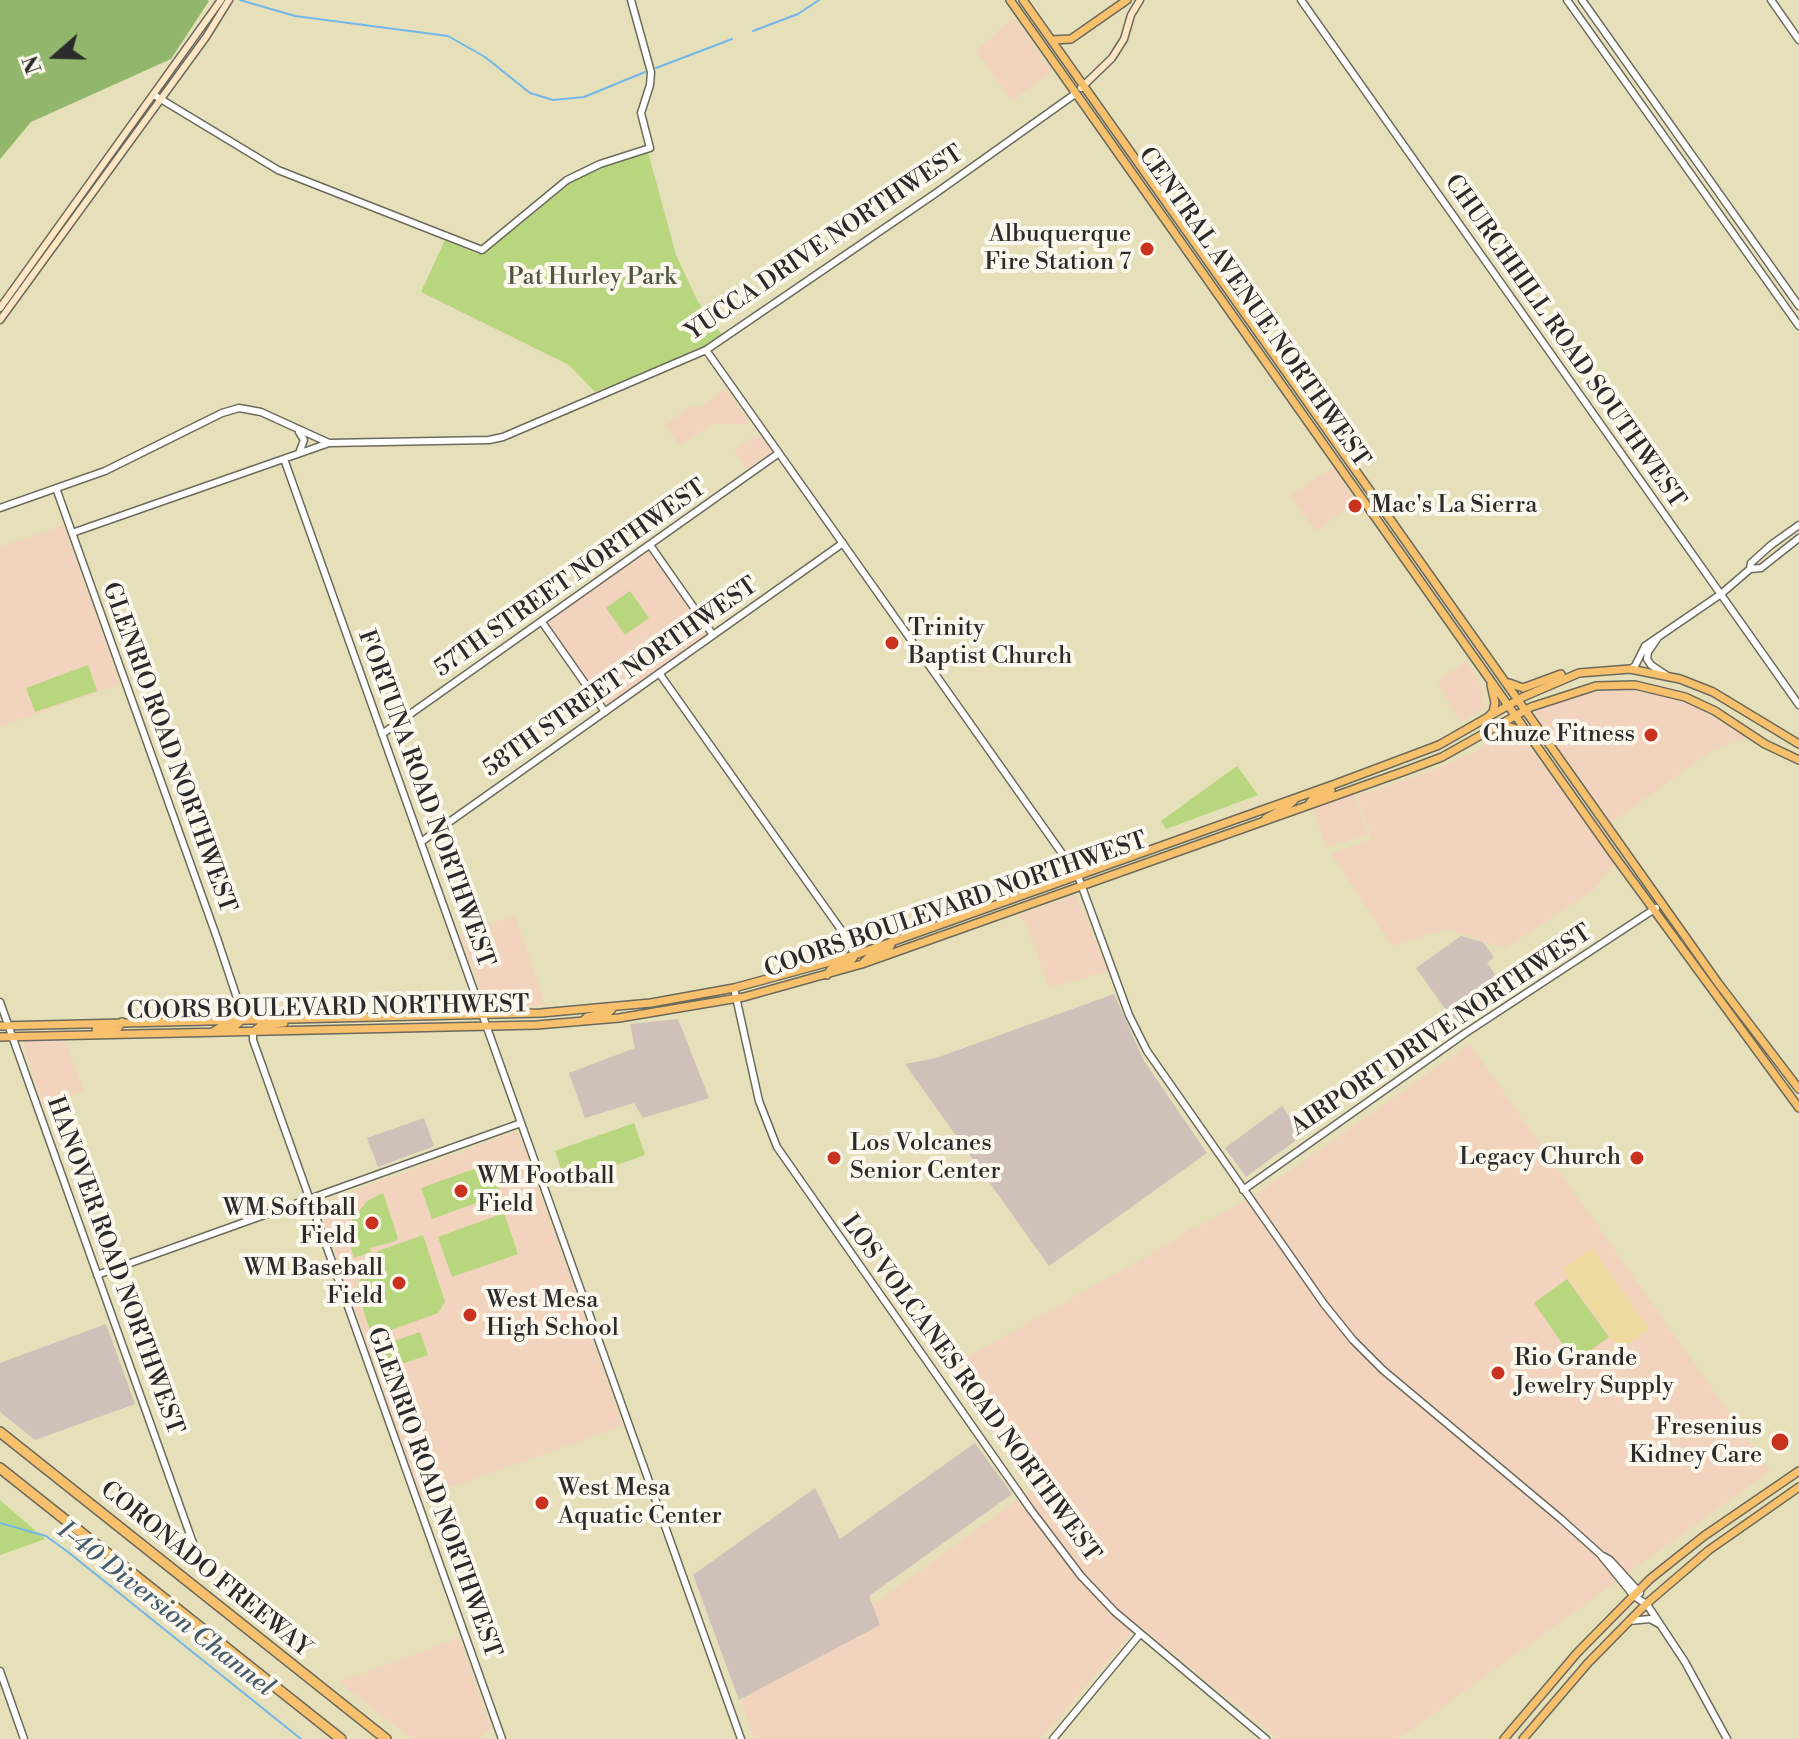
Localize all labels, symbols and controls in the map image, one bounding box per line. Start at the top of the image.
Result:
north arrow [16,16,96,96]
text: N [17,52,49,77]
street label: YUCCA DRIVE NORTHWEST [681,140,969,348]
street label: CENTRAL AVENUE NORTHWEST [1131,143,1375,473]
street label: CHURCHHILL ROAD SOUTHWEST [1437,170,1691,514]
place label: Albuquerque Fire Station 7 [984,221,1131,277]
marker: Albuquerque Fire Station 7 [1138,240,1156,258]
park label: Pat Hurley Park [507,264,677,292]
street label: 57TH STREET NORTHWEST [430,474,712,684]
place label: Mac's La Sierra [1371,492,1537,520]
marker: Mac's La Sierra [1346,497,1364,515]
street label: 58TH STREET NORTHWEST [478,572,764,784]
street label: GLENRIO ROAD NORTHWEST [95,579,241,917]
place label: Trinity Baptist Church [908,615,1072,671]
street label: FORTUNA ROAD NORTHWEST [350,626,500,972]
marker: Trinity Baptist Church [883,634,901,652]
place label: Chuze Fitness [1483,721,1635,749]
marker: Chuze Fitness [1642,726,1660,744]
street label: COORS BOULEVARD NORTHWEST [761,827,1151,985]
street label: AIRPORT DRIVE NORTHWEST [1286,919,1598,1143]
street label: COORS BOULEVARD NORTHWEST [126,991,530,1027]
street label: HANOVER ROAD NORTHWEST [39,1093,189,1439]
place label: Los Volcanes Senior Center [850,1130,1001,1186]
place label: Legacy Church [1459,1144,1621,1172]
marker: Los Volcanes Senior Center [825,1149,843,1167]
marker: Legacy Church [1628,1149,1646,1167]
place label: WM Football Field [477,1163,615,1219]
marker: WM Football Field [452,1182,470,1200]
place label: WM Softball Field [223,1195,356,1251]
street label: LOS VOLCANES ROAD NORTHWEST [834,1210,1106,1568]
marker: WM Softball Field [363,1214,381,1232]
place label: WM Baseball Field [243,1255,383,1311]
marker: WM Baseball Field [390,1274,408,1292]
place label: West Mesa High School [486,1287,619,1343]
marker: West Mesa High School [461,1306,479,1324]
street label: GLENRIO ROAD NORTHWEST [360,1324,506,1662]
place label: Rio Grande Jewelry Supply [1514,1345,1674,1401]
marker: Rio Grande Jewelry Supply [1489,1364,1507,1382]
place label: Fresenius Kidney Care [1629,1414,1762,1470]
marker: Fresenius Kidney Care [1769,1431,1791,1453]
place label: West Mesa Aquatic Center [558,1475,722,1531]
street label: CORONADO FREEWAY [94,1476,316,1664]
marker: West Mesa Aquatic Center [533,1494,551,1512]
water label: I-40 Diversion Channel [50,1516,280,1704]

